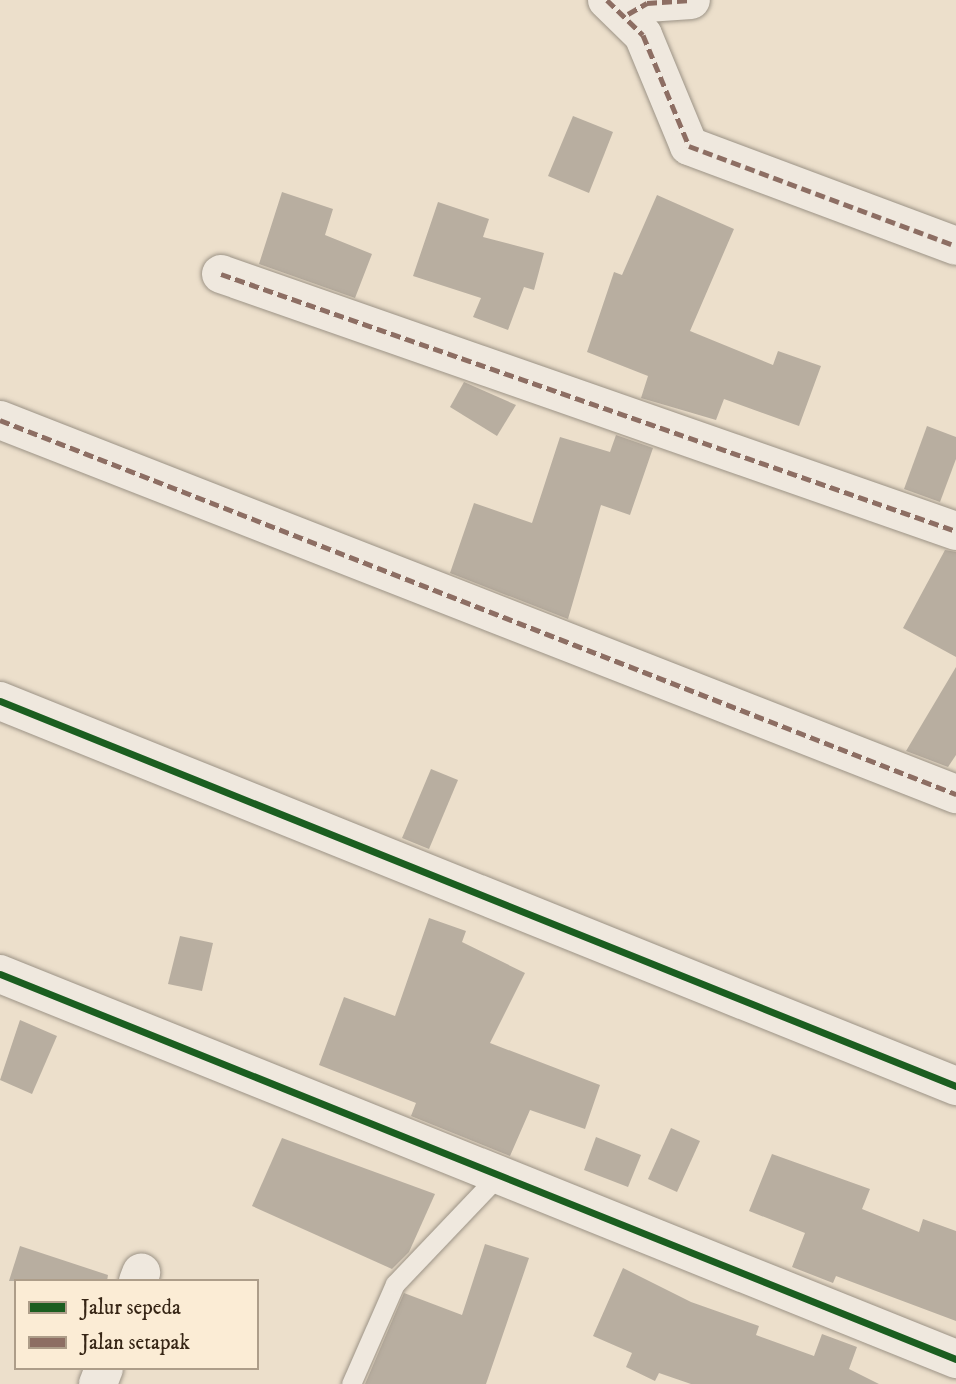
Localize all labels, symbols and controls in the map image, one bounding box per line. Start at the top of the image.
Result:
legend [14,1279,259,1370]
text: Jalur sepeda [81,1295,181,1321]
text: Jalan setapak [81,1330,190,1356]

